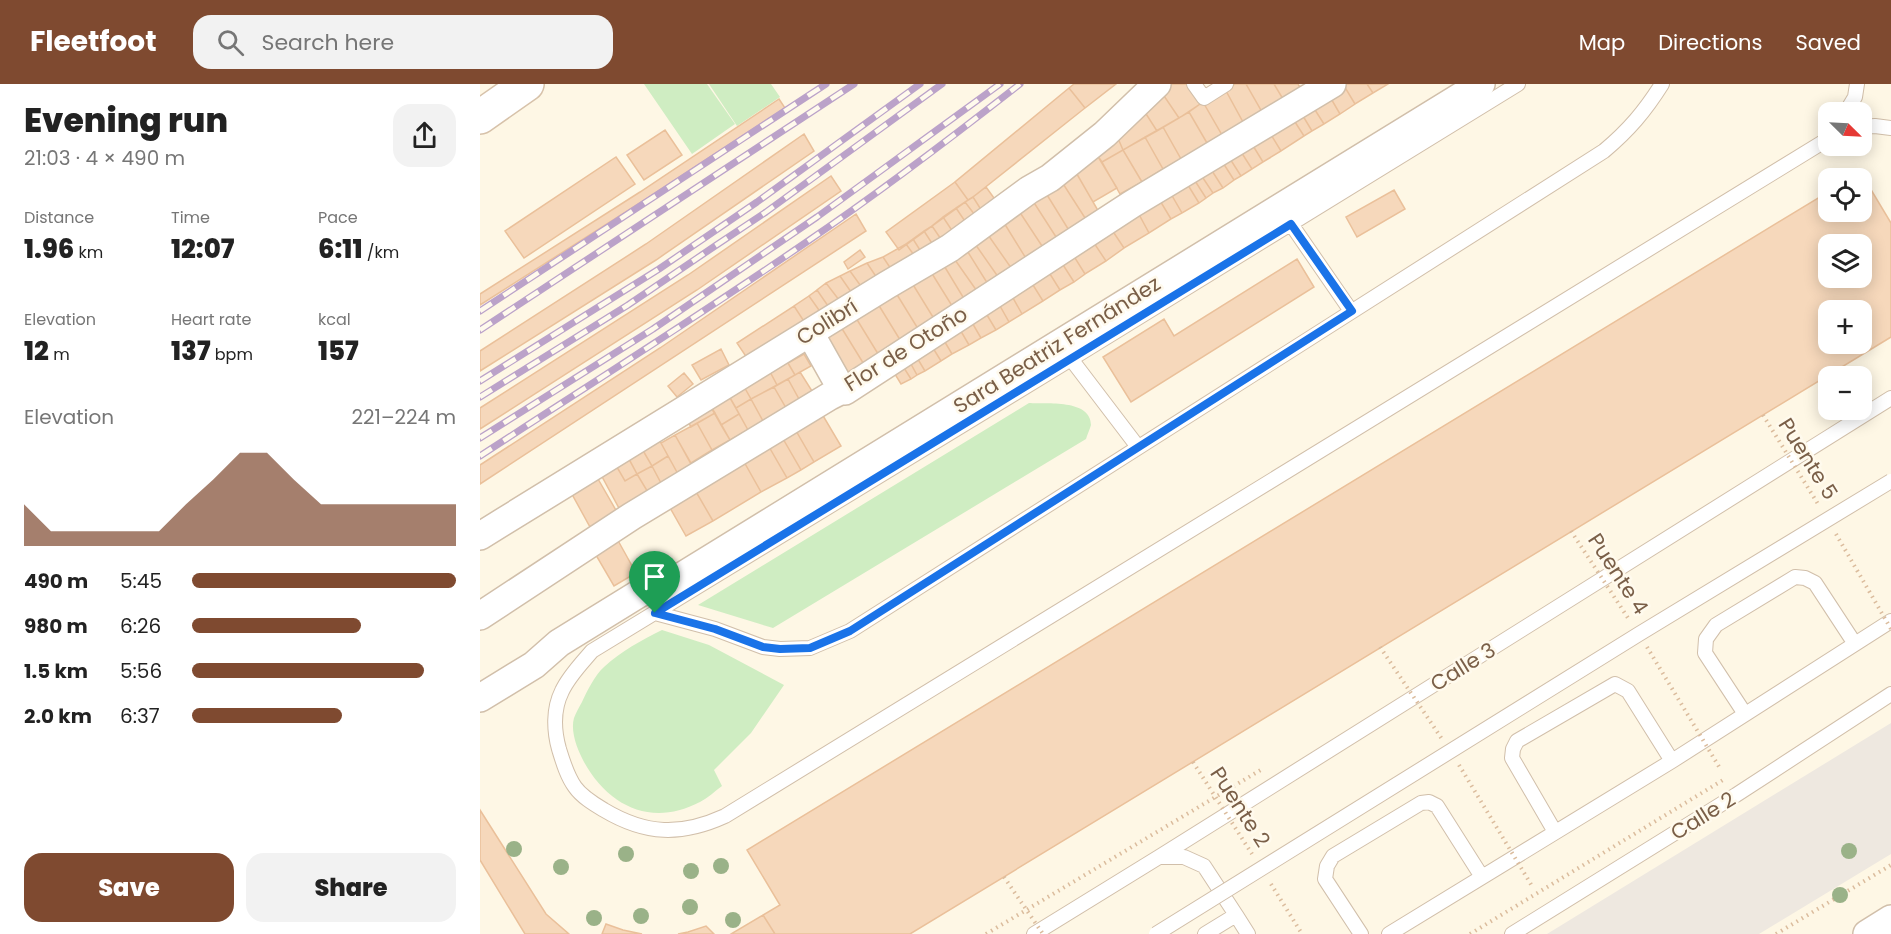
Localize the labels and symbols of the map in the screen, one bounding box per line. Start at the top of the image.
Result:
north arrow [1818,102,1872,156]
street label: Sara Beatriz Fernández [948,269,1166,420]
street label: Colibrí [791,291,863,352]
street label: Flor de Otoño [839,299,973,398]
street label: Puente 5 [1772,412,1845,505]
street label: Puente 4 [1581,527,1656,620]
pin [629,551,680,613]
street label: Calle 3 [1425,635,1501,698]
street label: Puente 2 [1204,761,1277,853]
street label: Calle 2 [1665,784,1741,847]

